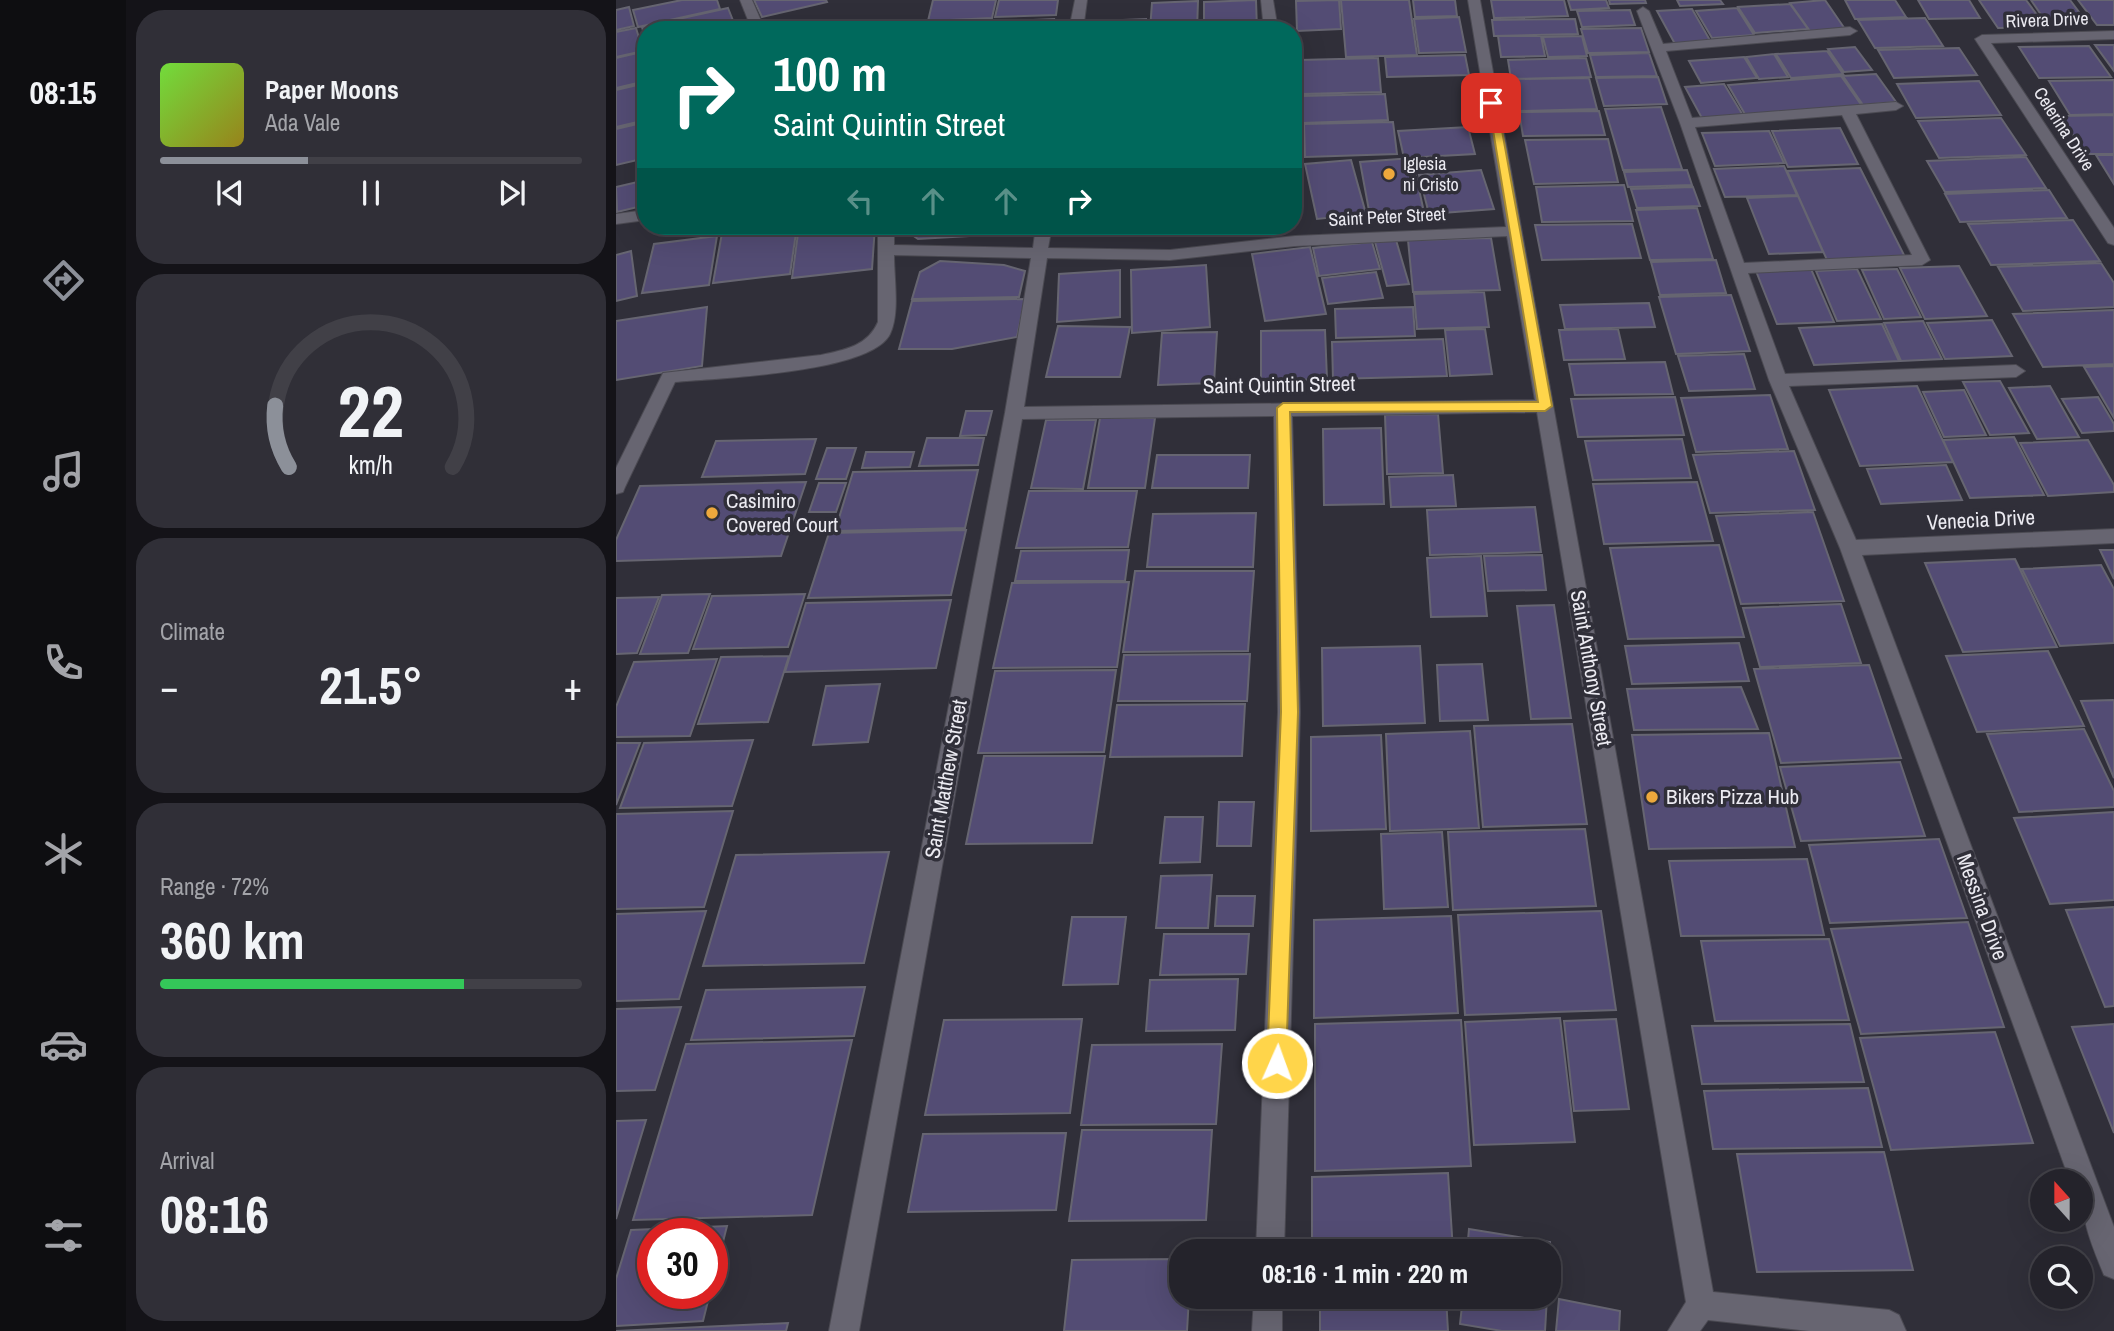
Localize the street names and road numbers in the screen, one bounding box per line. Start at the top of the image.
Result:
street label: Rivera Drive [2005,6,2089,33]
street label: Celerina Drive [2028,82,2101,175]
street label: Saint Peter Street [1328,201,1446,232]
street label: Saint Quintin Street [1203,369,1356,400]
street label: Venecia Drive [1926,502,2036,537]
street label: Saint Anthony Street [1563,588,1620,748]
street label: Saint Matthew Street [917,697,974,861]
street label: Messina Drive [1950,850,2015,964]

